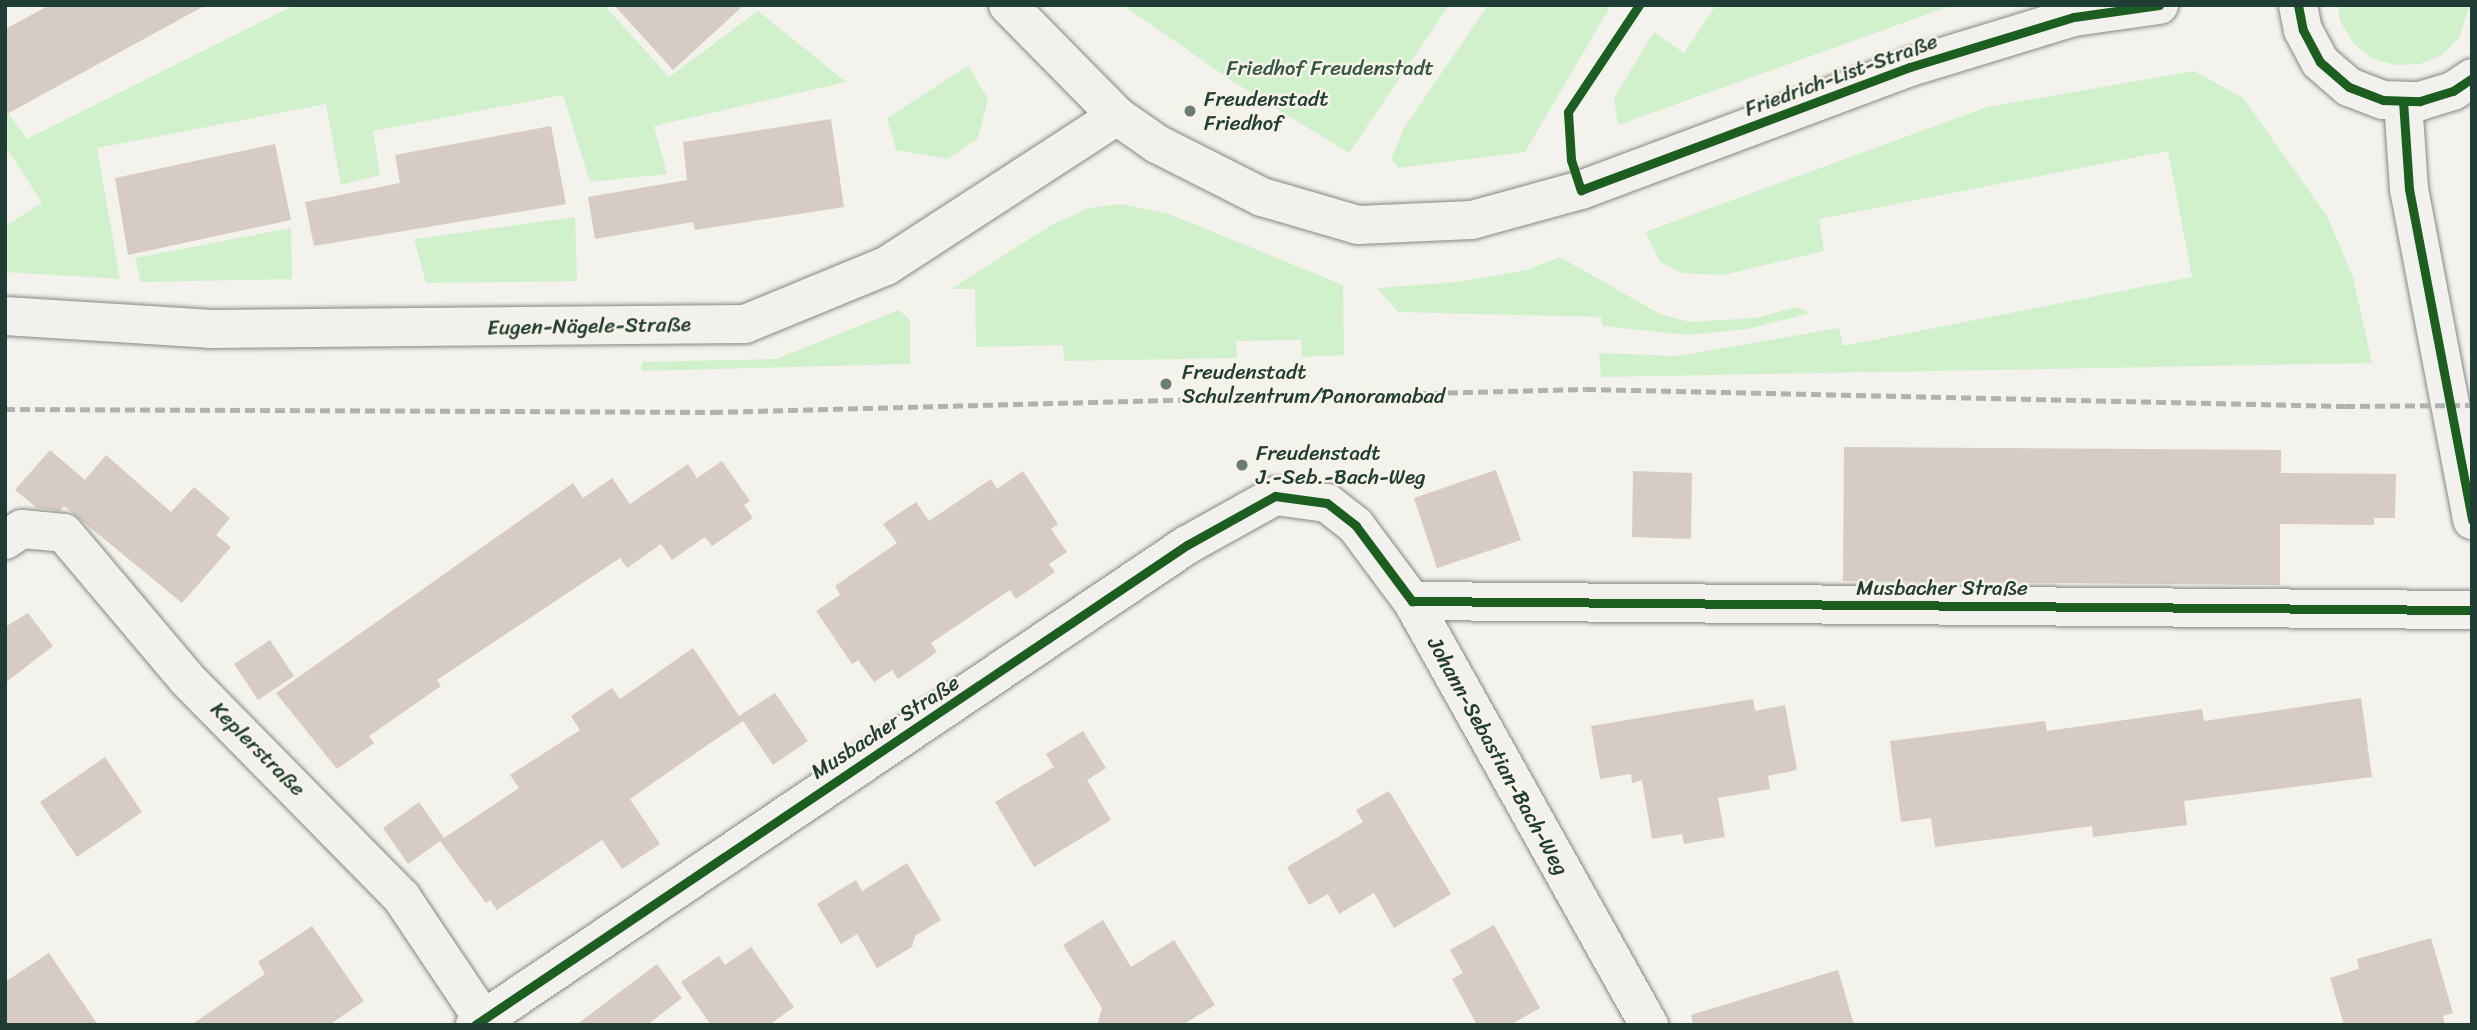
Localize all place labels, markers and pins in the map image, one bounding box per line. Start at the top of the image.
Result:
place label: Freudenstadt Friedhof [1204,86,1328,136]
marker: Freudenstadt Friedhof [1182,103,1198,119]
place label: Freudenstadt Schulzentrum/Panoramabad [1182,359,1445,409]
marker: Freudenstadt Schulzentrum/Panoramabad [1156,374,1176,394]
place label: Freudenstadt J.-Seb.-Bach-Weg [1256,440,1426,490]
marker: Freudenstadt J.-Seb.-Bach-Weg [1234,457,1250,473]

